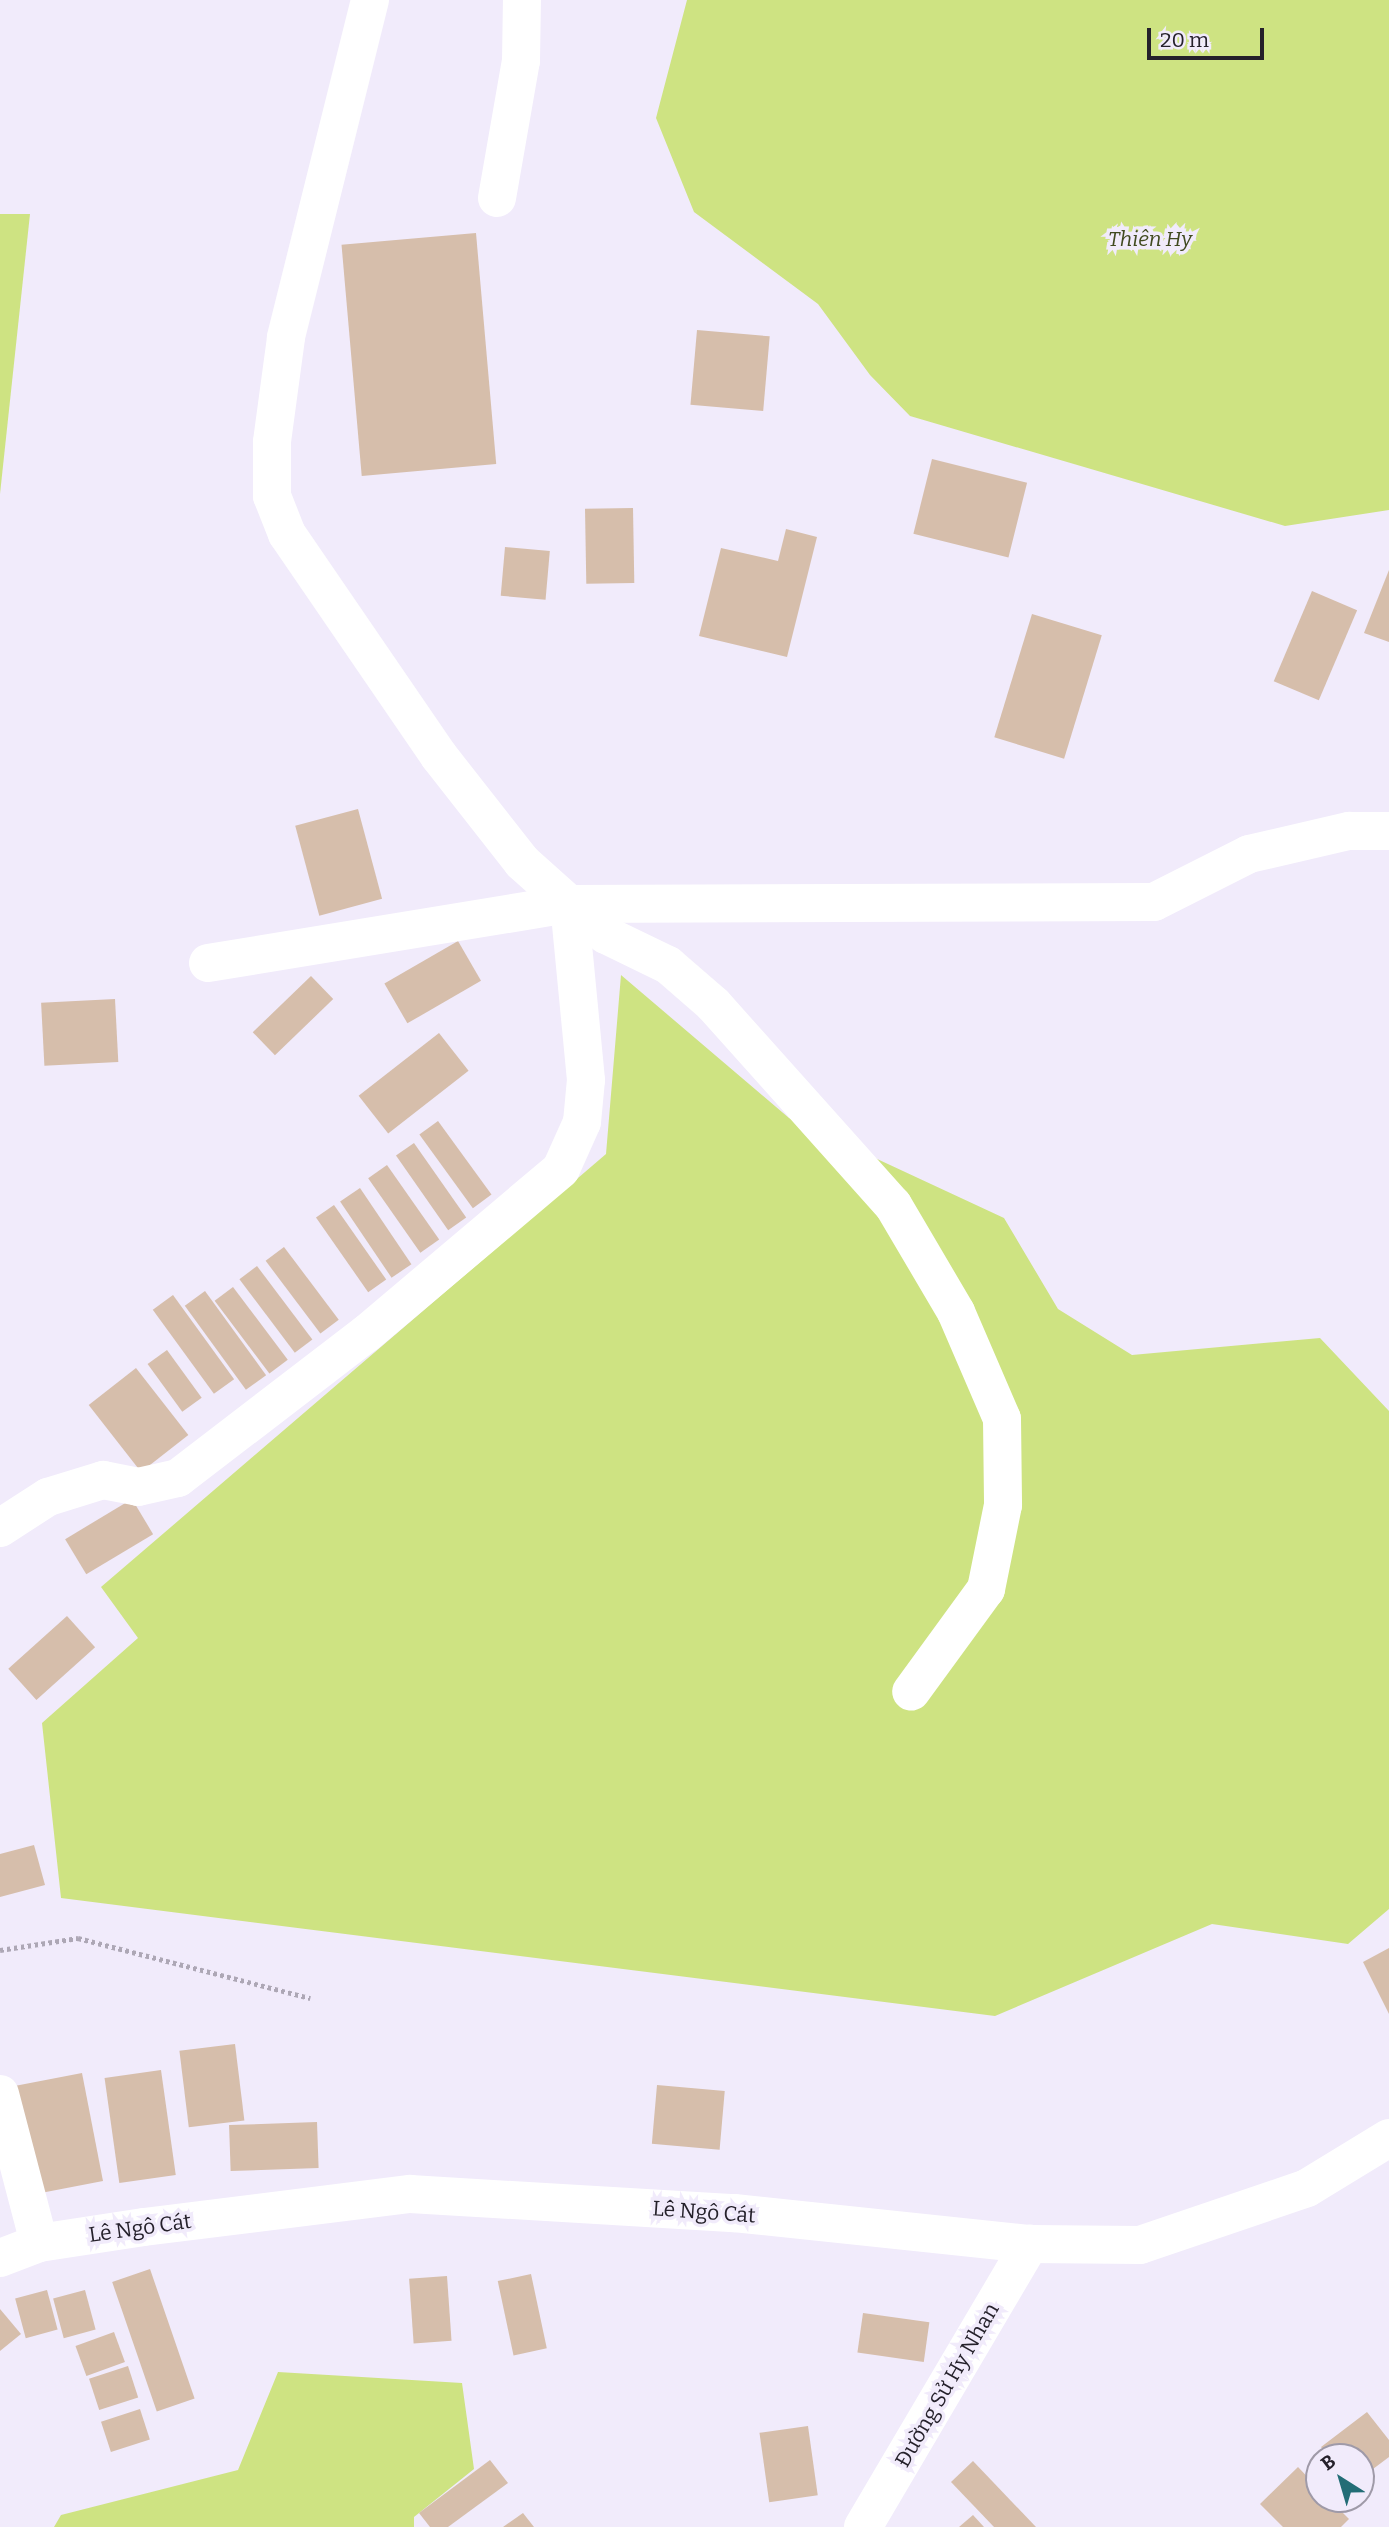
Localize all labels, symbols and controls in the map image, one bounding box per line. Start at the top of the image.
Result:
scale bar [1151,14,1268,58]
text: 20 m [1160,27,1209,53]
park label: Thiên Hy [1108,226,1192,252]
street label: Lê Ngô Cát [652,2196,756,2228]
street label: Lê Ngô Cát [87,2208,193,2248]
street label: Đường Sử Hy Nhan [890,2299,1004,2471]
north arrow [1305,2443,1375,2513]
text: B [1316,2450,1340,2475]

